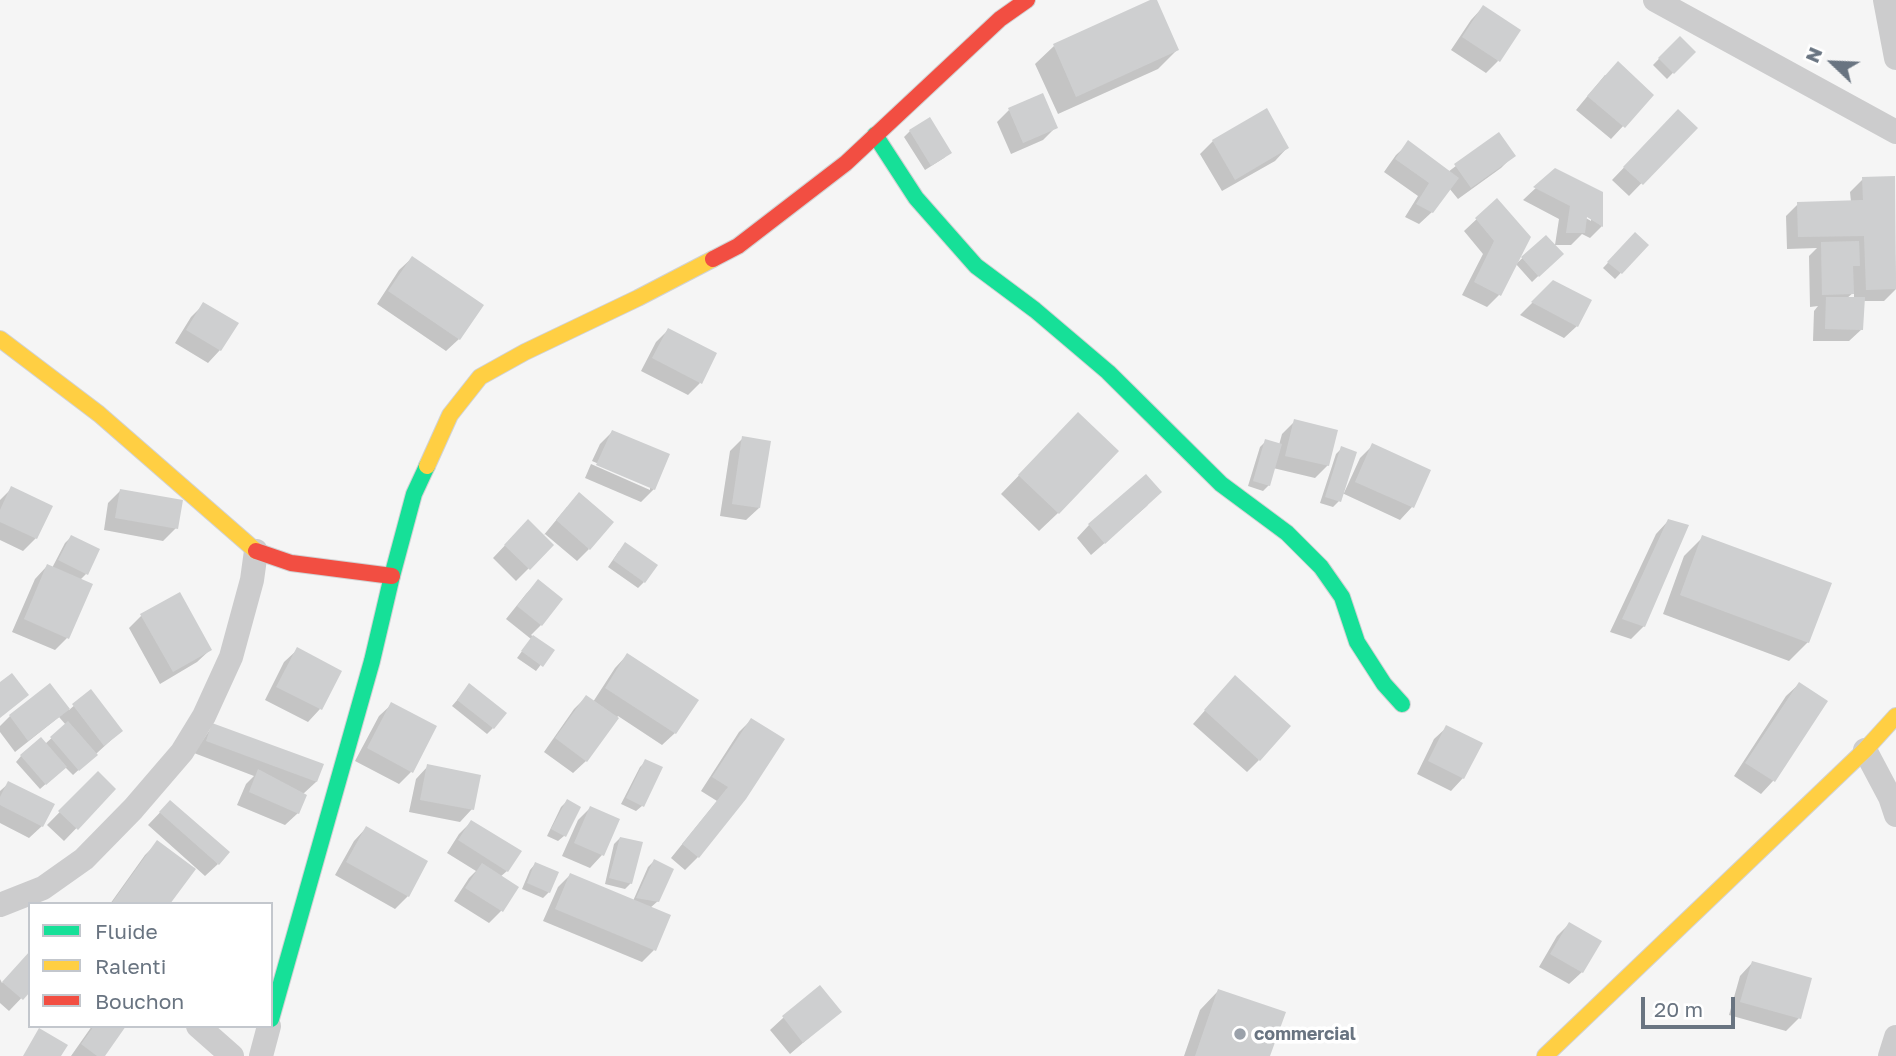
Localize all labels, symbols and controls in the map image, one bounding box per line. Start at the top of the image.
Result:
north arrow [1798,28,1868,98]
text: N [1800,43,1827,66]
legend [28,902,273,1028]
text: Fluide [95,918,158,944]
text: Ralenti [95,953,166,979]
scale bar [1644,982,1738,1026]
text: Bouchon [95,988,184,1014]
text: 20 m [1654,996,1703,1022]
place label: commercial [1254,1023,1356,1045]
marker: commercial [1232,1026,1248,1042]

